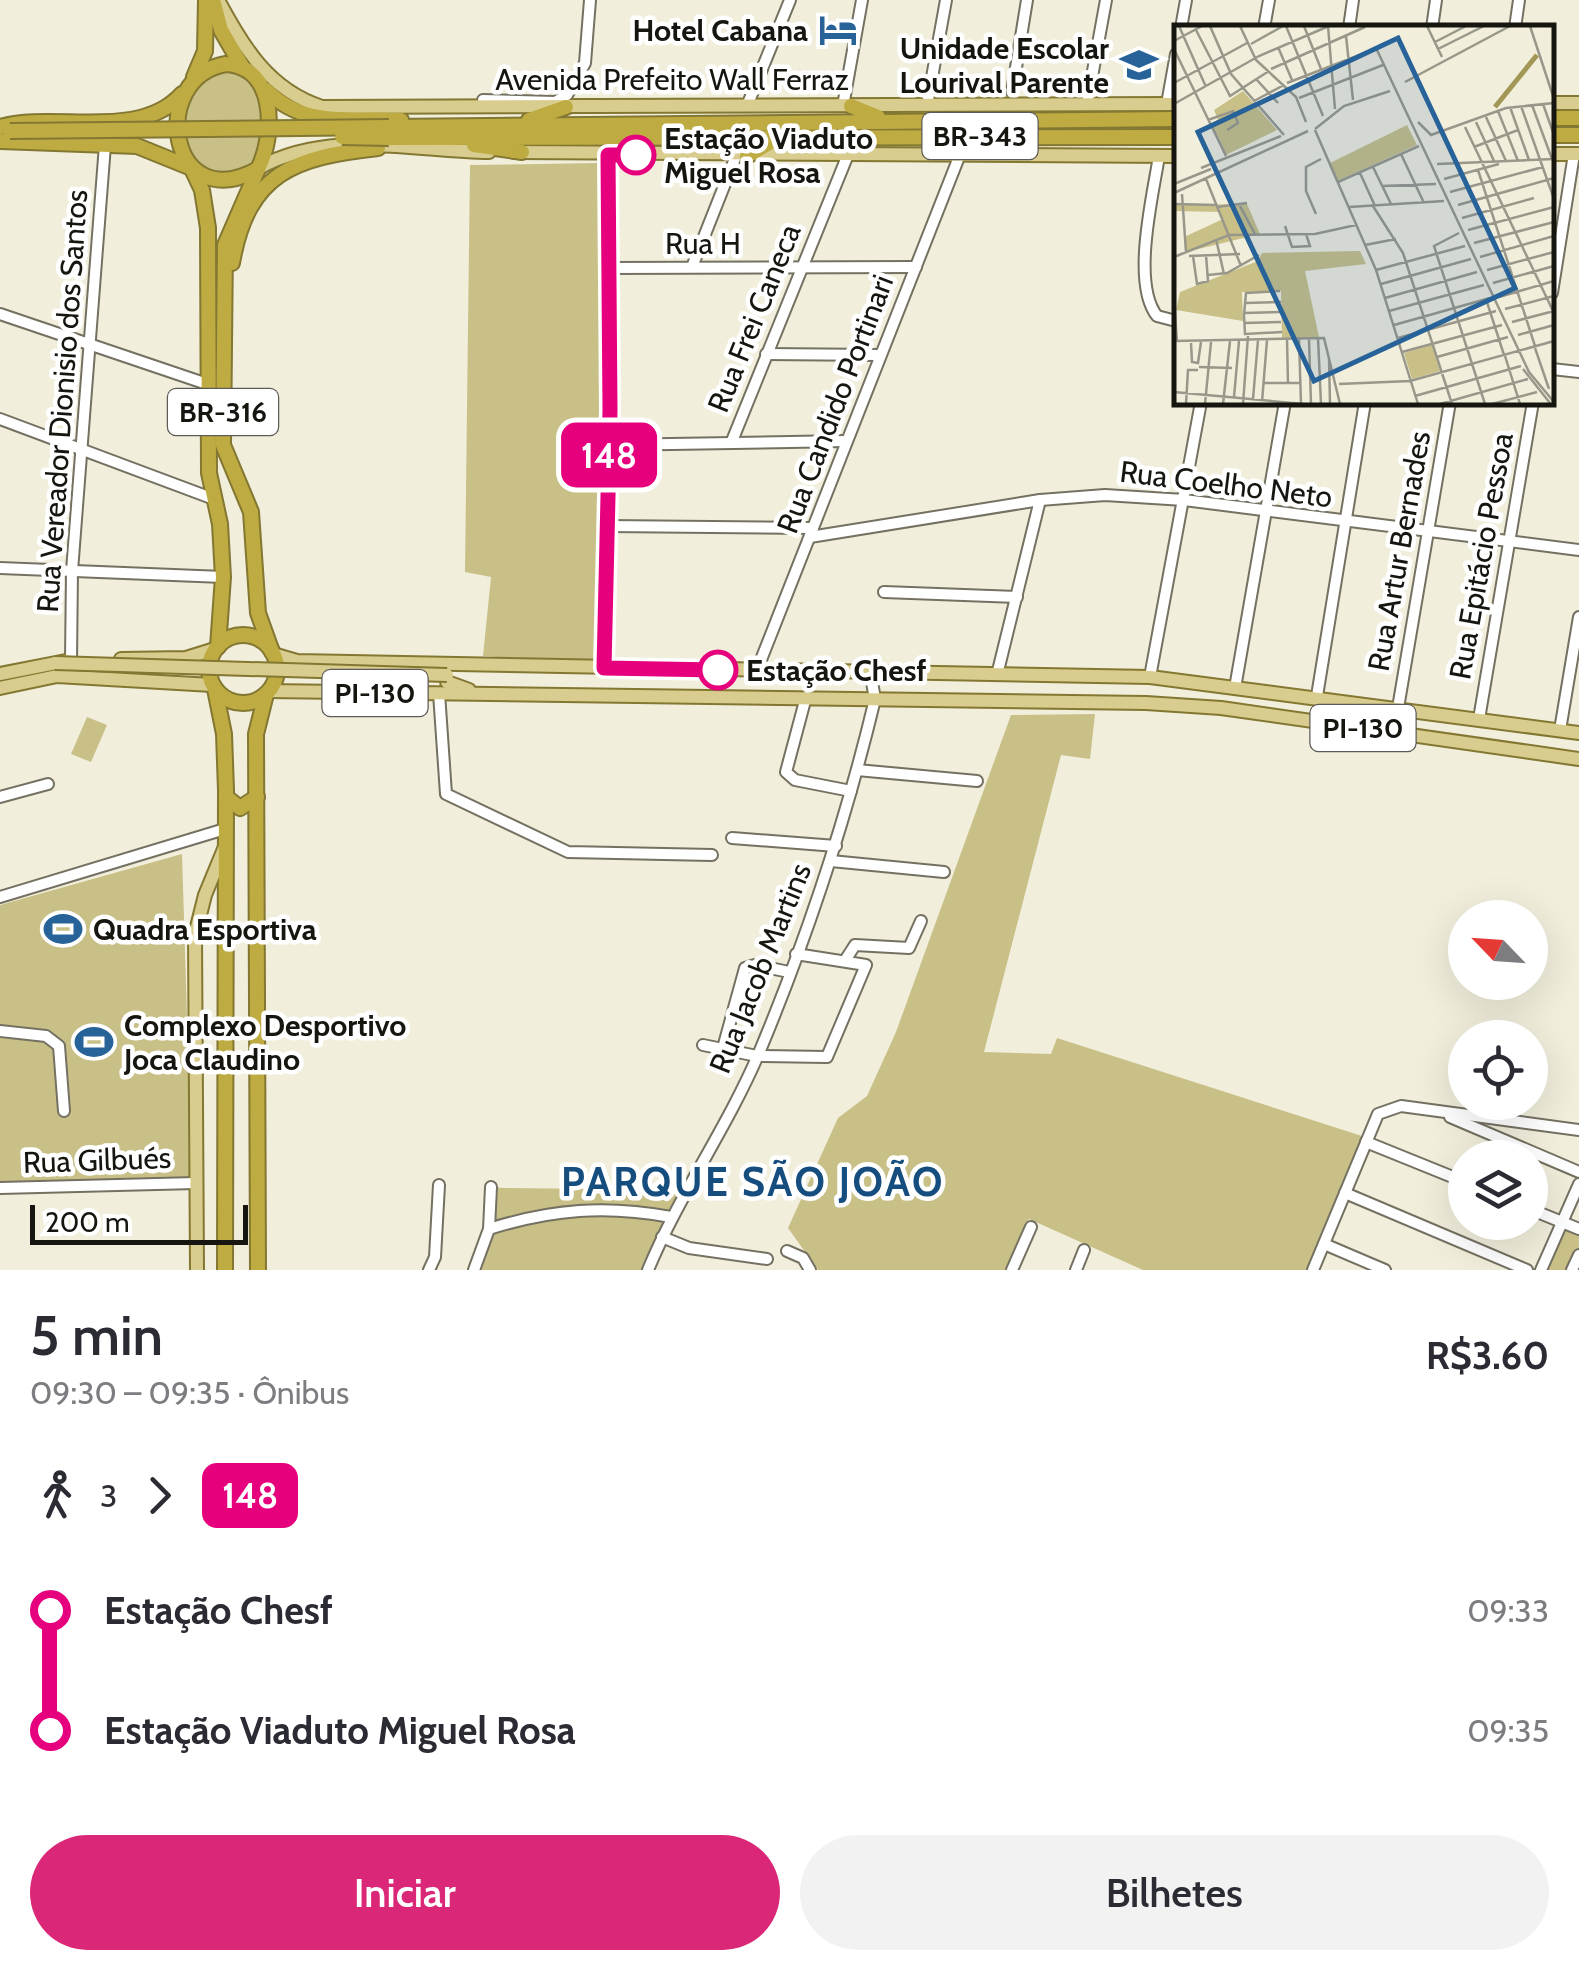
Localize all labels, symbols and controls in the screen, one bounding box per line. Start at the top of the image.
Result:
hotel icon: Hotel Cabana [817,9,859,51]
place label: Hotel Cabana [632,12,808,49]
inset map [1174,25,1554,405]
place label: Unidade Escolar Lourival Parente [899,30,1109,101]
school or university icon: Unidade Escolar Lourival Parente [1118,44,1160,86]
street label: Avenida Prefeito Wall Ferraz [495,61,849,98]
road number: BR-343 [922,113,1038,159]
place label: Estação Viaduto Miguel Rosa [664,120,873,191]
marker: Estação Viaduto Miguel Rosa [617,136,655,174]
street label: Rua Vereador Dionisio dos Santos [29,188,95,614]
street label: Rua Frei Caneca [699,218,809,417]
street label: Rua H [665,225,741,262]
street label: Rua Candido Portinari [769,270,901,538]
road number: BR-316 [168,389,278,435]
line badge: 148 [552,422,666,488]
street label: Rua Artur Bernades [1360,428,1438,674]
street label: Rua Epitácio Pessoa [1441,429,1521,682]
text: 148 [581,434,637,477]
street label: Rua Coelho Neto [1118,453,1334,515]
marker: Estação Chesf [699,651,737,689]
place label: Estação Chesf [746,652,927,689]
road number: PI-130 [322,670,428,716]
road number: PI-130 [1310,705,1416,751]
street label: Rua Jacob Martins [701,858,819,1078]
north arrow [1448,900,1548,1000]
map controls [1448,900,1548,1240]
sports icon: Quadra Esportiva [42,908,84,950]
place label: Quadra Esportiva [93,911,317,948]
place label: Complexo Desportivo Joca Claudino [123,1007,406,1078]
button: locate [1448,1020,1548,1120]
sports icon: Complexo Desportivo Joca Claudino [73,1021,115,1063]
street label: Rua Gilbués [22,1139,172,1181]
button: layers [1448,1140,1548,1240]
district label: PARQUE SÃO JOÃO [561,1157,945,1206]
scale bar [30,1200,248,1244]
text: 200 m [45,1205,130,1239]
text: 5 min [30,1302,163,1369]
text: R$3.60 [1426,1332,1549,1379]
text: 09:30 – 09:35 · Ônibus [30,1373,349,1412]
icon: walk [30,1468,85,1523]
icon: forward [132,1468,187,1523]
text: 148 [222,1474,278,1517]
text: 3 [100,1476,117,1515]
text: Estação Chesf [104,1587,333,1634]
text: 09:33 [1467,1591,1549,1630]
text: Estação Viaduto Miguel Rosa [104,1707,576,1754]
text: 09:35 [1467,1711,1549,1750]
button: Iniciar [30,1835,780,1950]
button: Bilhetes [800,1835,1549,1950]

